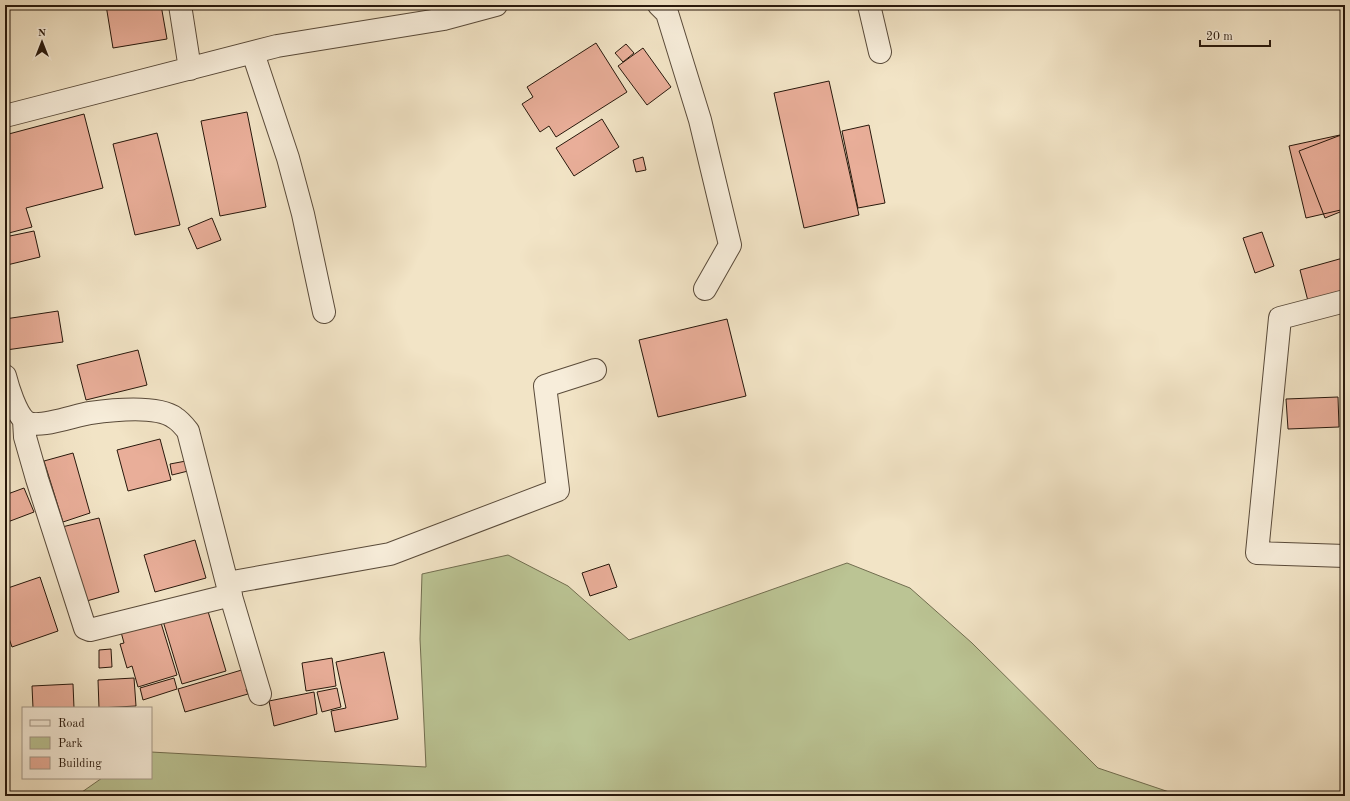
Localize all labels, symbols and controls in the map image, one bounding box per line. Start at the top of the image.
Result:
north arrow [22,22,62,62]
scale bar [1200,22,1270,48]
text: N [38,28,47,39]
text: 20 m [1206,31,1233,43]
legend [22,707,152,779]
text: Road [58,718,85,730]
text: Park [58,738,83,750]
text: Building [58,758,102,770]

